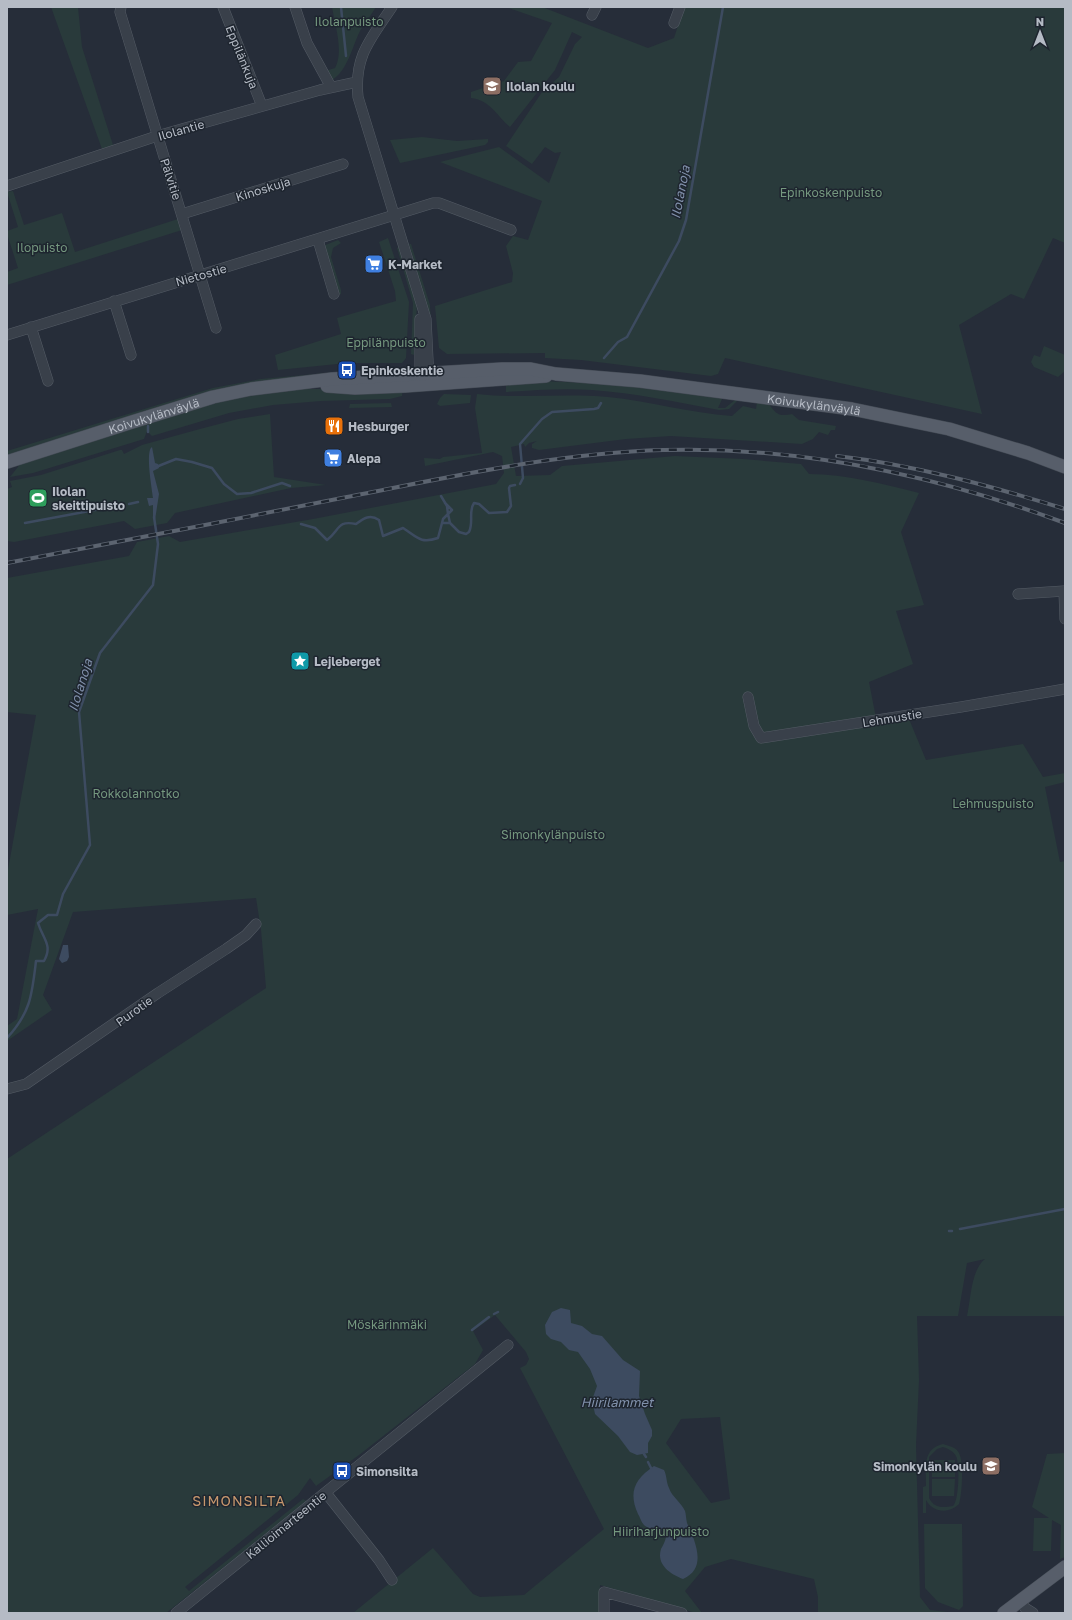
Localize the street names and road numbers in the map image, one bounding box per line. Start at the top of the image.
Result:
street label: Eppilänkuja [222,23,262,91]
street label: Ilolantie [156,116,206,144]
street label: Pälvitie [157,156,185,202]
street label: Kinoskuja [234,174,292,204]
street label: Nietostie [174,261,228,289]
street label: Koivukylänväylä [766,390,862,418]
street label: Koivukylänväylä [106,394,201,437]
street label: Lehmustie [861,706,923,730]
street label: Purotie [113,993,155,1029]
street label: Kallioimarteentie [243,1488,329,1562]

